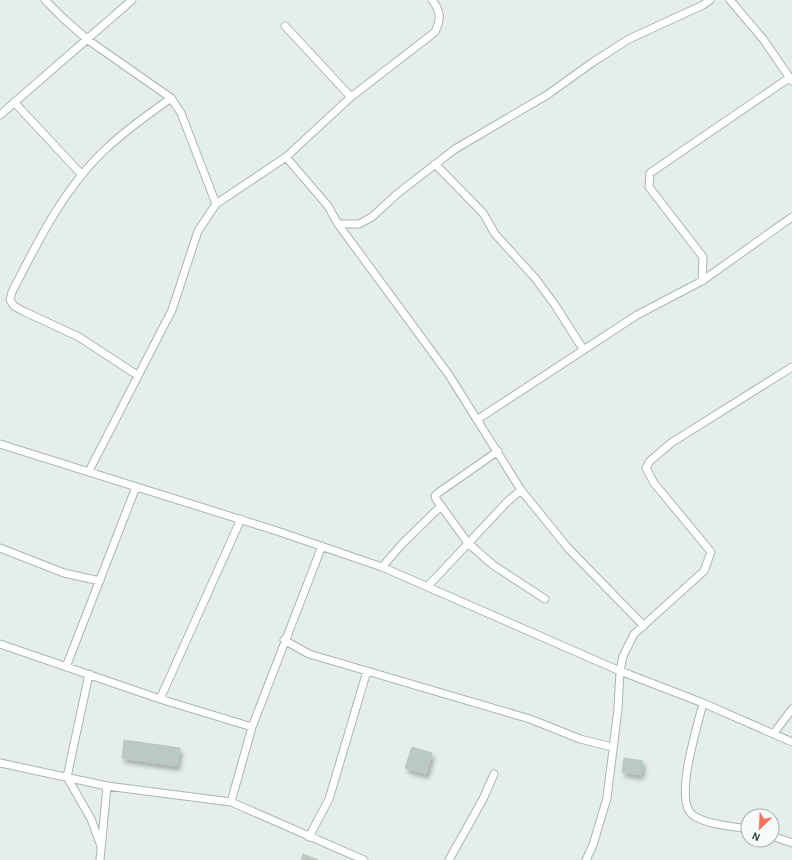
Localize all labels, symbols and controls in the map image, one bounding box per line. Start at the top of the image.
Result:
north arrow [740,808,780,848]
text: N [750,830,762,843]

